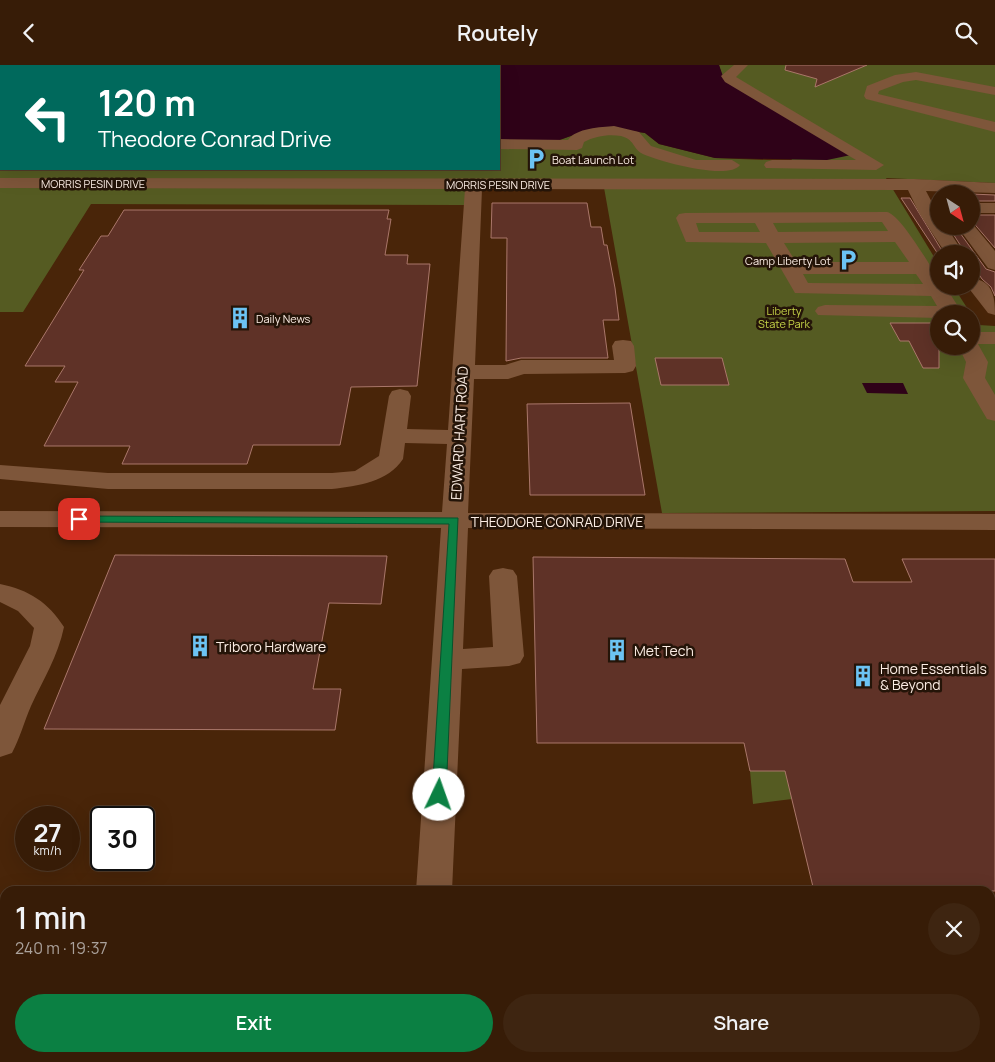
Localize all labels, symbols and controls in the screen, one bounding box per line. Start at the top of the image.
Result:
text: Routely [457,18,538,48]
icon: back [15,19,43,47]
icon: search [952,19,980,47]
text: 120 m [98,79,196,127]
icon: left [15,85,80,150]
text: Theodore Conrad Drive [98,124,331,154]
parking icon: Boat Launch Lot [523,146,549,172]
place label: Boat Launch Lot [552,152,634,167]
street label: MORRIS PESIN DRIVE [41,176,145,191]
street label: MORRIS PESIN DRIVE [446,177,550,192]
north arrow [930,185,980,235]
map controls [930,185,980,355]
button: sound [930,245,980,295]
parking icon: Camp Liberty Lot [835,247,861,273]
place label: Camp Liberty Lot [745,253,831,268]
park label: Liberty State Park [758,303,811,331]
building icon: Daily News [227,305,253,331]
button: search [930,305,980,355]
place label: Daily News [256,311,311,326]
street label: EDWARD HART ROAD [446,366,472,500]
pin [58,498,100,540]
icon: arrive [65,505,93,533]
street label: THEODORE CONRAD DRIVE [471,512,643,531]
building icon: Triboro Hardware [187,633,213,659]
place label: Triboro Hardware [216,637,326,656]
building icon: Met Tech [604,637,630,663]
place label: Met Tech [634,641,694,660]
place label: Home Essentials & Beyond [880,659,987,694]
building icon: Home Essentials & Beyond [850,663,876,689]
position arrow [412,768,464,820]
speed limit sign: 30 [90,806,155,871]
text: 27 [33,815,62,850]
text: km/h [34,842,61,859]
text: 1 min [15,897,87,938]
button: close [928,903,980,955]
text: 240 m · 19:37 [15,937,108,959]
button: Exit [15,994,493,1052]
button: Share [503,994,980,1052]

